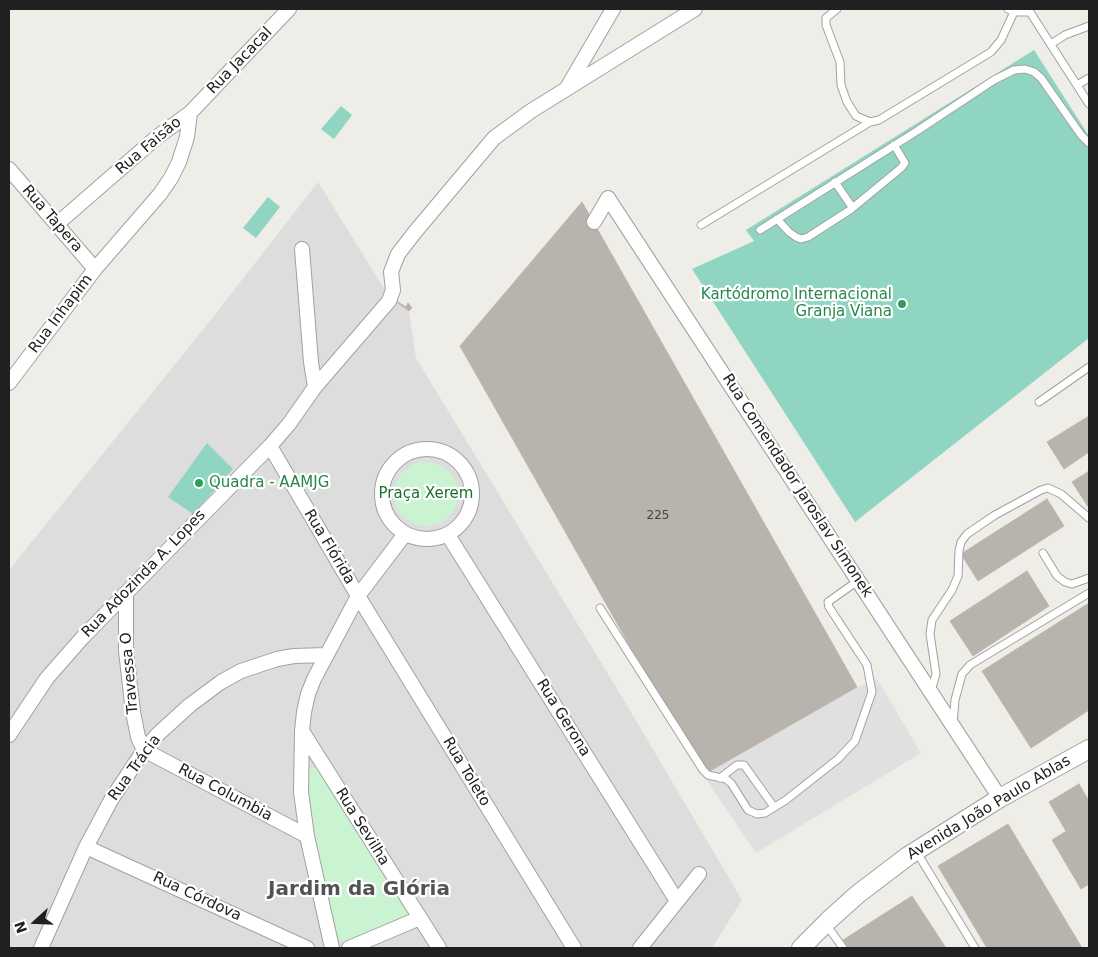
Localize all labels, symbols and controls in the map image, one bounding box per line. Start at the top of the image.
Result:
street label: Rua Jacacal [204,24,276,98]
street label: Rua Faisão [113,113,185,179]
street label: Rua Tapera [18,182,86,256]
street label: Rua Inhapim [25,271,97,357]
place label: Kartódromo Internacional Granja Viana [701,286,892,321]
marker: Kartódromo Internacional Granja Viana [896,298,908,310]
street label: Rua Comendador Jaroslav Simonek [718,371,876,601]
place label: Quadra - AAMJG [209,474,329,492]
marker: Quadra - AAMJG [193,477,205,489]
park label: Praça Xerem [379,485,473,503]
street label: Rua Adozinda A. Lopes [78,506,210,642]
street label: Rua Flórida [300,506,358,588]
house number: 225 [647,509,669,523]
street label: Travessa O [117,631,143,715]
street label: Rua Gerona [532,676,594,760]
street label: Rua Trácia [105,732,165,804]
street label: Rua Toleto [438,734,494,810]
street label: Avenida João Paulo Ablas [904,752,1074,864]
street label: Rua Columbia [175,761,275,825]
street label: Rua Sevilha [331,785,393,869]
street label: Rua Córdova [150,869,244,925]
district label: Jardim da Glória [268,878,450,902]
north arrow [10,897,60,947]
text: N [11,919,30,935]

